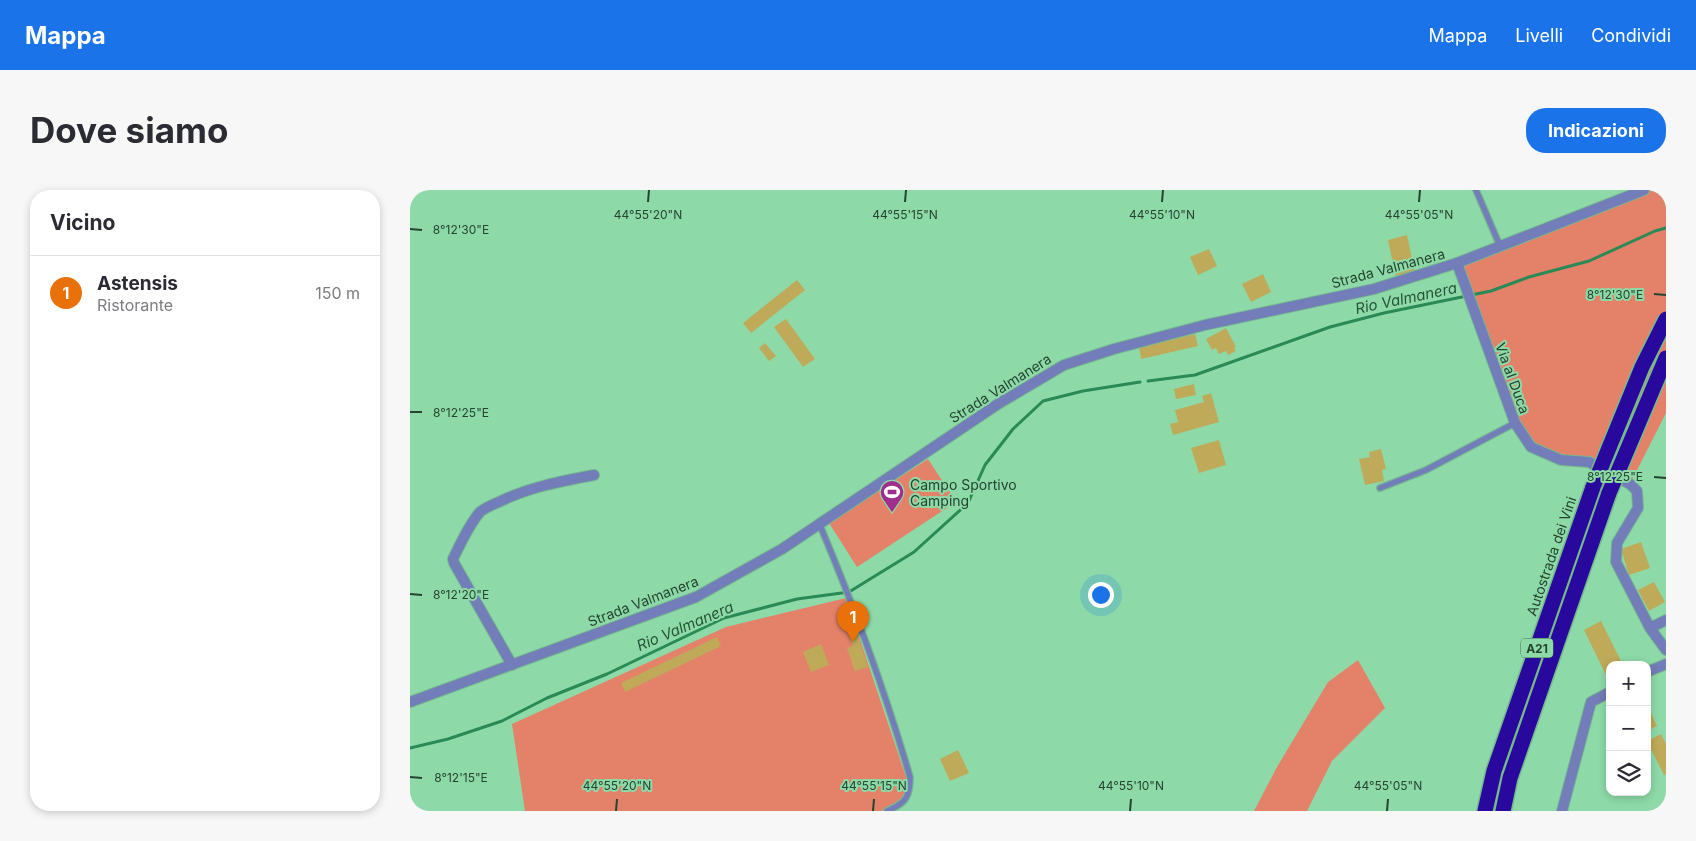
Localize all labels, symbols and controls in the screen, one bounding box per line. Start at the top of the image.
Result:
text: Mappa [25,21,106,50]
text: Mappa [1429,25,1487,46]
text: Livelli [1515,25,1563,46]
text: Condividi [1591,25,1671,46]
button: Indicazioni [1526,108,1666,153]
text: Dove siamo [30,109,228,151]
text: 44°55'20"N [614,207,682,222]
text: 44°55'15"N [872,207,938,222]
text: 44°55'10"N [1129,207,1195,222]
text: 44°55'05"N [1385,207,1453,222]
text: Vicino [50,210,115,235]
text: 8°12'30"E [433,222,489,237]
street label: Strada Valmanera [1329,245,1447,291]
text: Astensis [97,272,178,295]
water label: Rio Valmanera [1353,278,1459,318]
text: 1 [63,283,69,303]
text: 150 m [315,283,360,303]
text: 8°12'30"E [1587,287,1643,302]
text: Ristorante [97,295,173,315]
street label: Via al Duca [1492,340,1534,416]
street label: Strada Valmanera [946,350,1054,426]
text: 8°12'25"E [433,405,489,420]
text: 8°12'25"E [1587,469,1643,484]
place label: Campo Sportivo Camping [910,476,1017,509]
sports icon: Campo Sportivo Camping [879,479,905,513]
street label: Autostrada dei Vini [1523,494,1579,618]
street label: Strada Valmanera [585,572,701,630]
your location [1088,582,1114,608]
text: 8°12'20"E [433,587,489,602]
water label: Rio Valmanera [634,597,736,655]
pin: 1 [837,601,869,642]
road number: A21 [1521,638,1553,658]
map controls [1606,661,1651,796]
button: + [1606,661,1651,706]
button: − [1606,706,1651,751]
button: layers [1606,751,1651,796]
text: 8°12'15"E [434,770,488,785]
text: 44°55'20"N [583,778,651,793]
text: 44°55'15"N [841,778,907,793]
text: 44°55'10"N [1098,778,1164,793]
text: 44°55'05"N [1354,778,1422,793]

